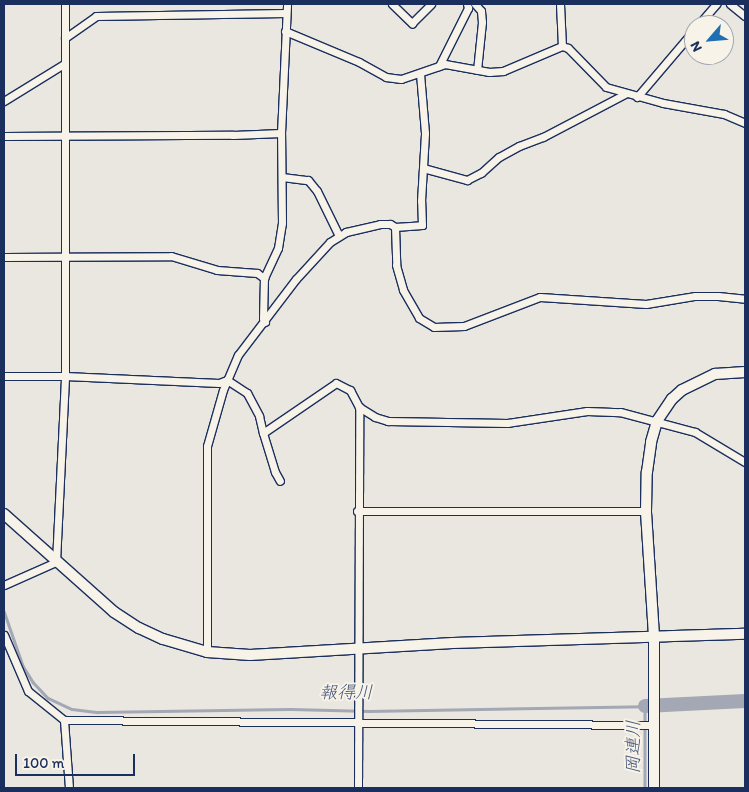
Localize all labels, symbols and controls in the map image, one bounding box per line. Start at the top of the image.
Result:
north arrow [684,15,734,65]
text: N [686,39,706,55]
water label: 報得川 [319,681,373,703]
water label: 岡連川 [622,720,644,774]
scale bar [18,744,138,776]
text: 100 m [23,754,64,772]

